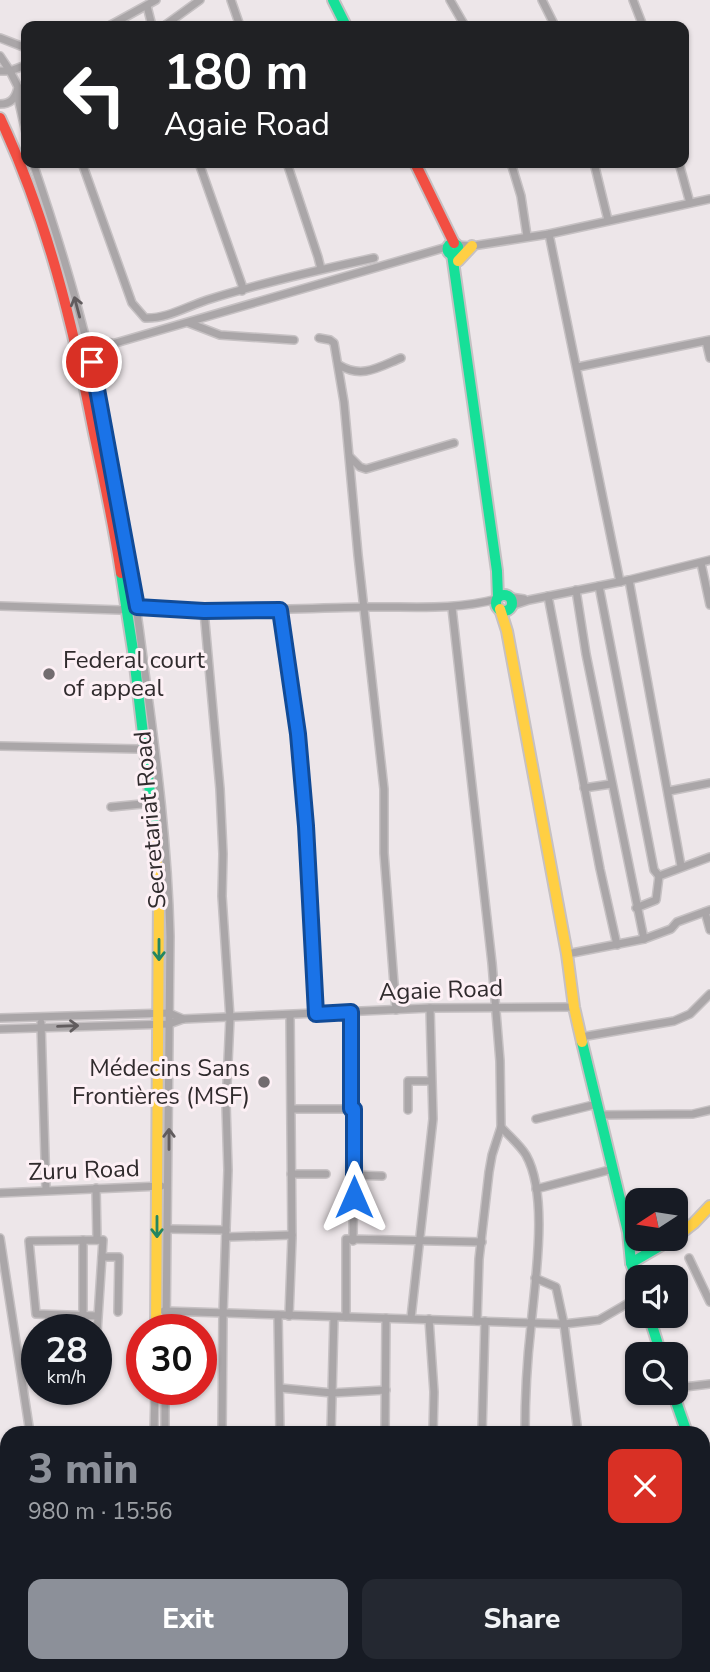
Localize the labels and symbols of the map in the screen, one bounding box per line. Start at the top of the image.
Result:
one-way arrow [70,296,83,319]
pin [62,332,122,392]
place label: Federal court of appeal [63,644,206,704]
marker: Federal court of appeal [41,666,57,682]
street label: Secretariat Road [126,730,174,910]
one-way arrow [152,939,166,962]
street label: Agaie Road [378,972,504,1008]
one-way arrow [56,1019,79,1032]
place label: Médecins Sans Frontières (MSF) [72,1052,250,1112]
marker: Médecins Sans Frontières (MSF) [256,1074,272,1090]
one-way arrow [162,1128,176,1151]
street label: Zuru Road [28,1152,140,1188]
position arrow [317,1160,391,1234]
north arrow [625,1188,688,1251]
one-way arrow [150,1215,164,1238]
speed limit sign: 30 [126,1314,217,1405]

